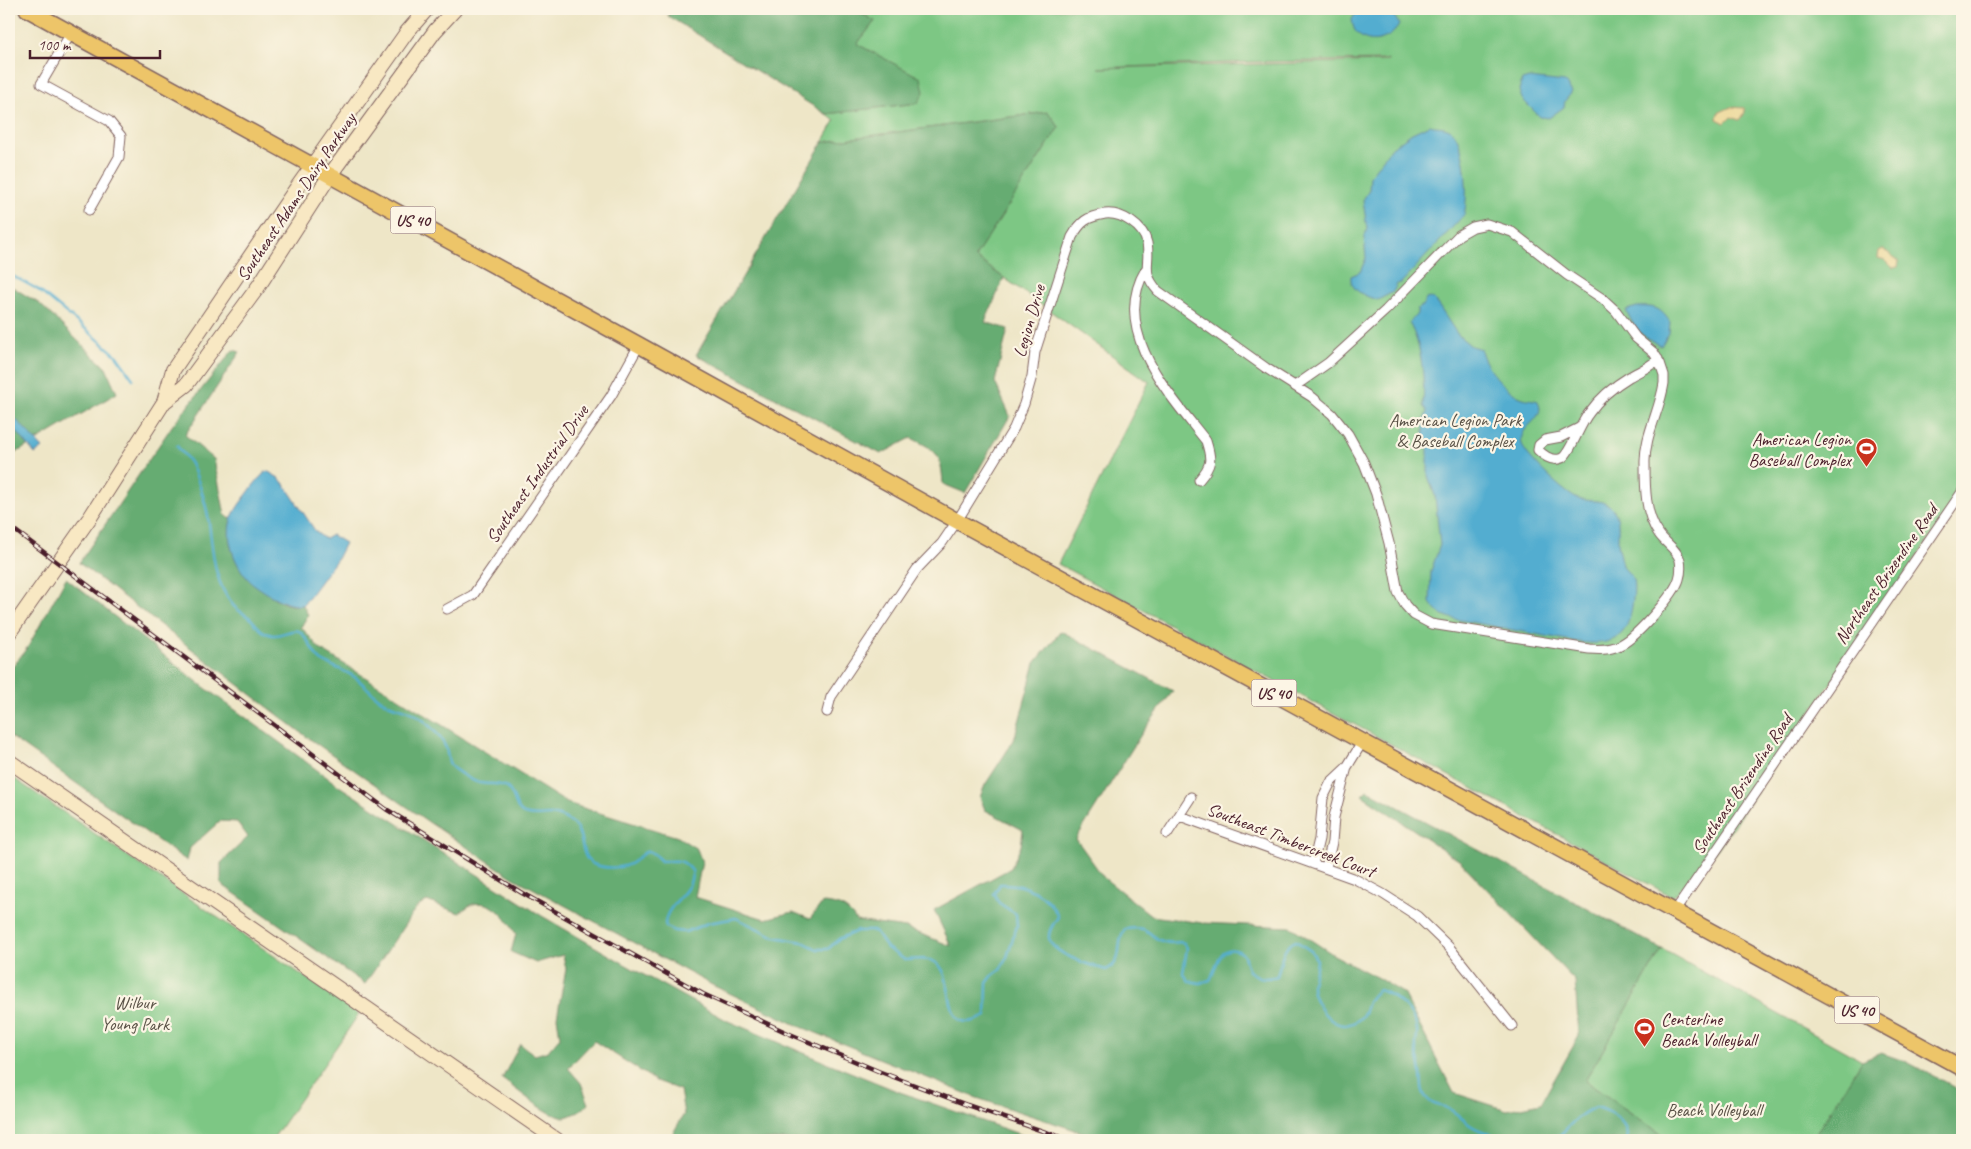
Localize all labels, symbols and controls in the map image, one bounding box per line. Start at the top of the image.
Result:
scale bar [30,28,160,60]
text: 100 m [38,36,72,55]
street label: Southeast Adams Dairy Parkway [231,107,362,285]
road number: US 40 [390,206,436,234]
street label: Legion Drive [1008,281,1050,360]
street label: Southeast Industrial Drive [481,400,594,547]
park label: American Legion Park & Baseball Complex [1389,409,1522,452]
place label: American Legion Baseball Complex [1748,428,1853,471]
sports icon: American Legion Baseball Complex [1855,437,1879,468]
street label: Northeast Brizendine Road [1830,498,1944,648]
road number: US 40 [1252,680,1296,706]
street label: Southeast Brizendine Road [1687,707,1799,858]
street label: Southeast Timbercreek Court [1204,798,1381,883]
park label: Wilbur Young Park [101,992,170,1035]
road number: US 40 [1834,996,1880,1024]
place label: Centerline Beach Volleyball [1661,1008,1759,1051]
sports icon: Centerline Beach Volleyball [1633,1017,1657,1048]
park label: Beach Volleyball [1666,1099,1765,1121]

